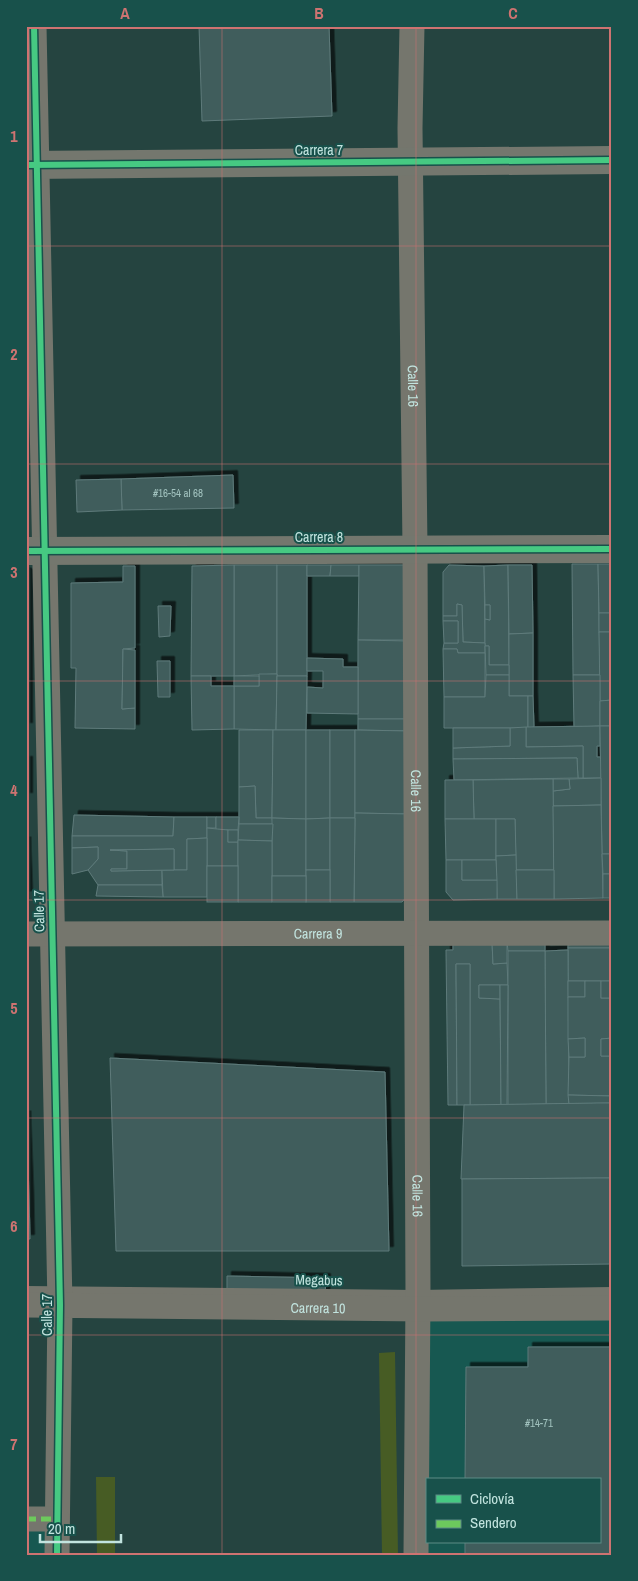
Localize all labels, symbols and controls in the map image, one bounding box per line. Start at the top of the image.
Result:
text: A [120,2,130,24]
text: B [314,2,324,24]
text: C [508,2,518,24]
text: 1 [10,125,18,147]
street label: Carrera 7 [295,141,343,159]
text: 2 [10,343,18,365]
street label: Calle 16 [404,365,422,407]
house number: #16-54 al 68 [153,486,203,500]
street label: Carrera 8 [295,528,343,546]
text: 3 [10,561,18,583]
street label: Calle 16 [407,770,425,812]
text: 4 [10,779,18,801]
street label: Calle 17 [30,890,48,932]
street label: Carrera 9 [294,924,342,943]
text: 5 [10,997,18,1019]
street label: Calle 16 [409,1175,427,1217]
text: 6 [10,1215,18,1237]
street label: Megabus [295,1271,343,1289]
street label: Calle 17 [38,1294,56,1336]
street label: Carrera 10 [290,1299,346,1317]
house number: #14-71 [525,1416,553,1430]
text: 7 [10,1433,18,1455]
legend [426,1478,600,1544]
text: Ciclovía [470,1488,515,1509]
scale bar [40,1511,121,1543]
text: Sendero [470,1512,517,1533]
text: 20 m [48,1518,75,1539]

